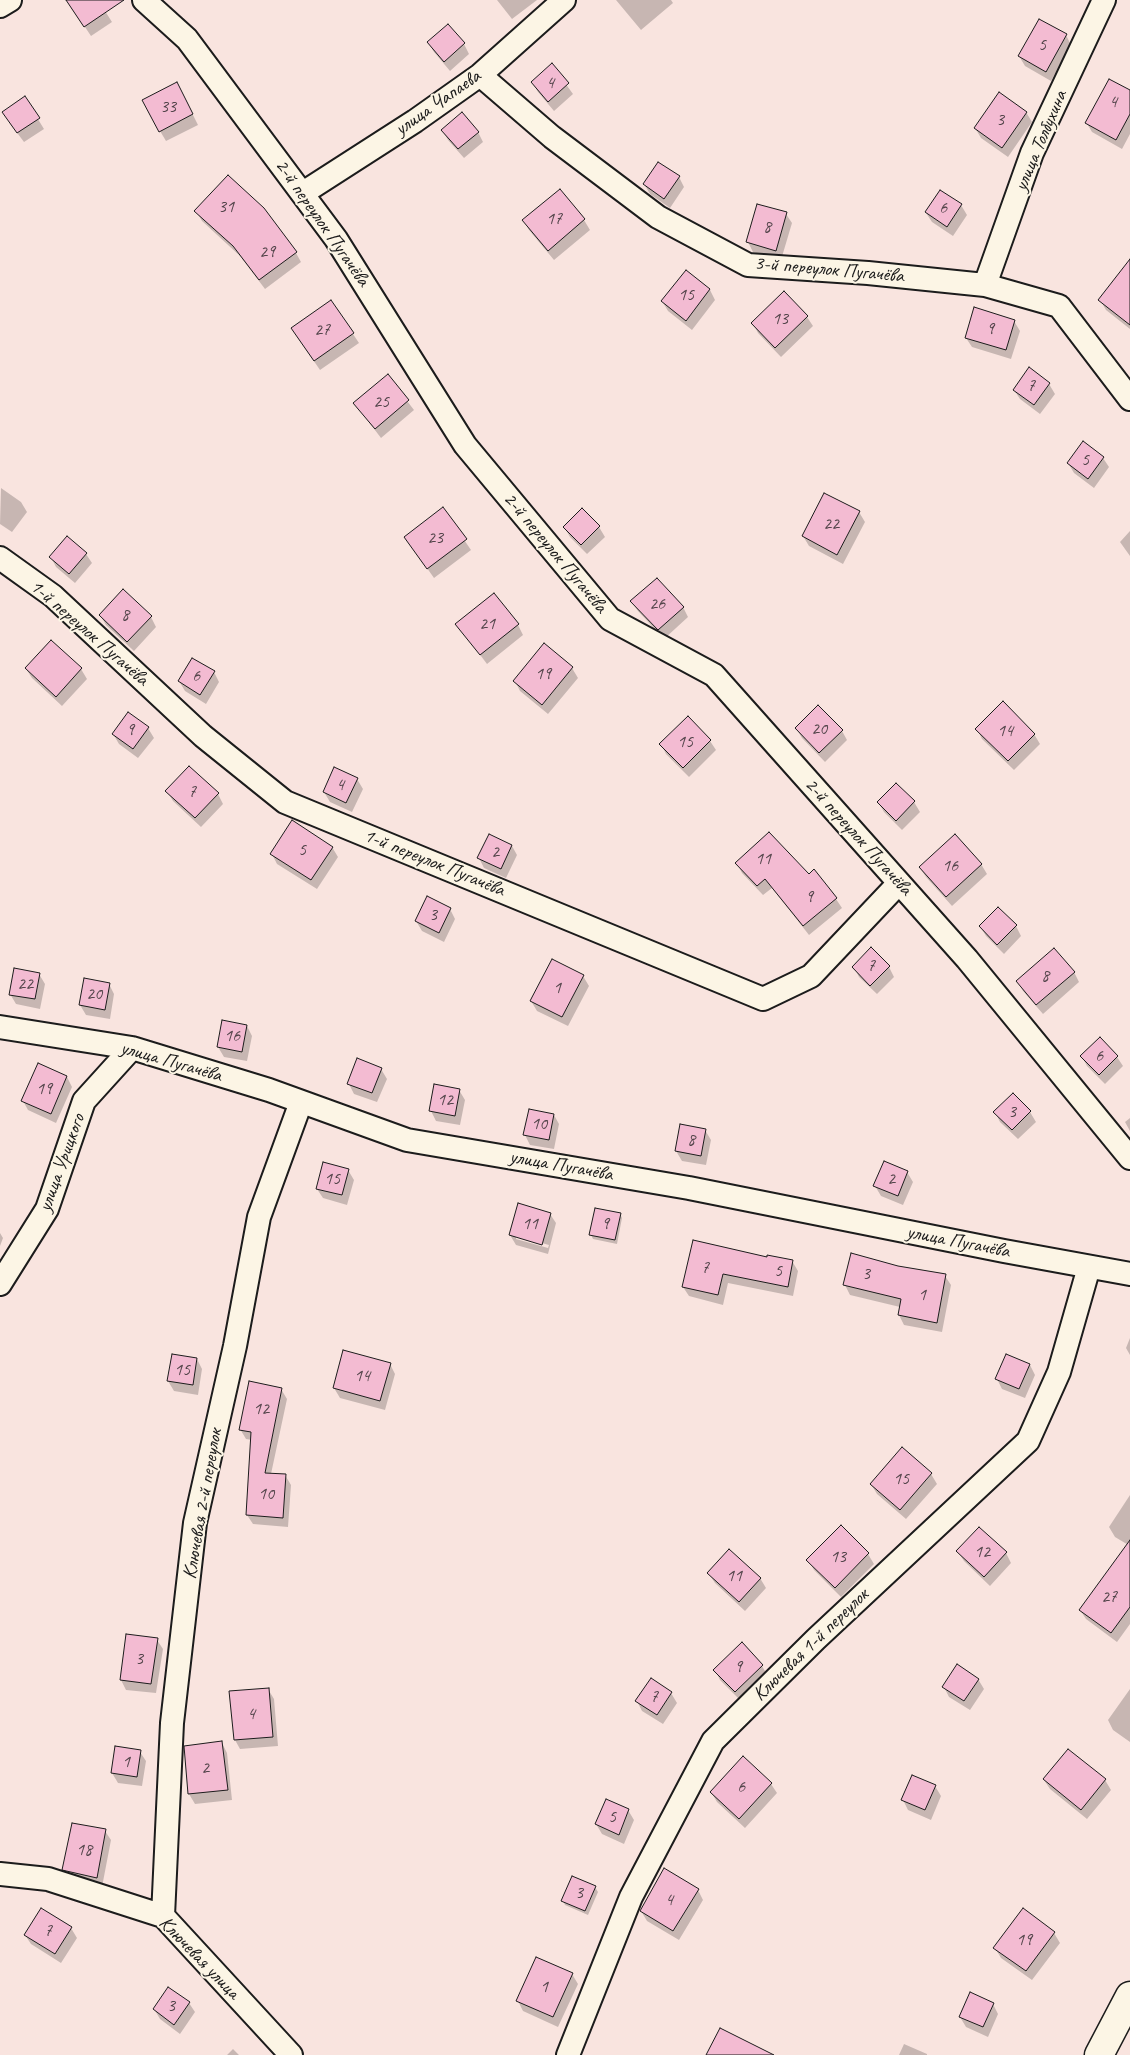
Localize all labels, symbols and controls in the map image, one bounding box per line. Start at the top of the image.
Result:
house number: 5 [1038,34,1046,56]
street label: улица Чапаева [390,65,486,141]
house number: 4 [546,72,554,94]
street label: улица Толбухина [1009,87,1073,195]
house number: 4 [1109,91,1117,113]
house number: 33 [160,96,176,118]
house number: 3 [996,109,1004,131]
street label: 2-й переулок Пугачёва [269,155,375,291]
house number: 31 [218,196,234,218]
house number: 6 [939,197,947,219]
house number: 17 [546,208,562,230]
house number: 8 [763,216,771,238]
house number: 29 [259,241,275,263]
street label: 3-й переулок Пугачёва [753,252,905,288]
house number: 15 [678,284,694,306]
house number: 13 [772,308,788,330]
house number: 9 [986,318,994,340]
house number: 27 [314,319,330,341]
house number: 7 [1027,375,1035,397]
house number: 25 [373,391,389,413]
house number: 5 [1081,449,1089,471]
street label: 2-й переулок Пугачёва [498,488,612,618]
house number: 22 [823,513,839,535]
house number: 23 [427,527,443,549]
street label: 1-й переулок Пугачёва [24,575,154,691]
house number: 26 [649,593,665,615]
house number: 8 [121,604,129,626]
house number: 21 [479,613,495,635]
house number: 19 [535,663,551,685]
house number: 6 [192,665,200,687]
house number: 20 [811,718,827,740]
house number: 9 [126,719,134,741]
house number: 14 [997,720,1013,742]
house number: 15 [677,731,693,753]
street label: 2-й переулок Пугачёва [799,773,917,901]
house number: 4 [336,774,344,796]
house number: 7 [188,781,196,803]
street label: 1-й переулок Пугачёва [360,824,508,902]
house number: 5 [298,839,306,861]
house number: 2 [491,841,499,863]
house number: 11 [755,848,771,870]
house number: 16 [942,855,958,877]
house number: 9 [805,886,813,908]
house number: 3 [429,904,437,926]
house number: 7 [867,955,875,977]
house number: 8 [1041,965,1049,987]
house number: 22 [17,973,33,995]
house number: 1 [553,977,561,999]
house number: 20 [86,983,102,1005]
house number: 16 [224,1025,240,1047]
street label: улица Пугачёва [118,1036,224,1088]
house number: 6 [1095,1045,1103,1067]
house number: 19 [36,1078,52,1100]
house number: 12 [437,1089,453,1111]
house number: 3 [1008,1101,1016,1123]
street label: улица Урицкого [33,1111,91,1215]
house number: 10 [531,1113,547,1135]
house number: 8 [687,1129,695,1151]
street label: улица Пугачёва [508,1145,614,1187]
house number: 15 [324,1168,340,1190]
house number: 2 [887,1168,895,1190]
house number: 11 [522,1213,538,1235]
house number: 9 [601,1213,609,1235]
street label: улица Пугачёва [904,1220,1012,1264]
house number: 7 [701,1257,709,1279]
house number: 5 [774,1260,782,1282]
house number: 3 [862,1263,870,1285]
house number: 1 [918,1284,926,1306]
house number: 15 [174,1359,190,1381]
house number: 14 [354,1365,370,1387]
house number: 12 [253,1398,269,1420]
street label: Ключевая 2-й переулок [178,1427,228,1581]
house number: 15 [893,1468,909,1490]
house number: 10 [258,1483,274,1505]
house number: 12 [974,1541,990,1563]
house number: 13 [830,1546,846,1568]
house number: 11 [726,1565,742,1587]
street label: Ключевая 1-й переулок [748,1584,874,1706]
house number: 27 [1101,1586,1117,1608]
house number: 3 [135,1648,143,1670]
house number: 9 [734,1656,742,1678]
house number: 7 [650,1686,658,1708]
house number: 4 [247,1703,255,1725]
house number: 1 [122,1751,130,1773]
house number: 2 [201,1757,209,1779]
house number: 6 [737,1776,745,1798]
house number: 5 [608,1806,616,1828]
house number: 18 [76,1839,92,1861]
house number: 3 [575,1882,583,1904]
house number: 4 [665,1889,673,1911]
street label: Ключевая улица [153,1911,245,2005]
house number: 7 [44,1920,52,1942]
house number: 19 [1016,1929,1032,1951]
house number: 1 [540,1976,548,1998]
house number: 3 [167,1995,175,2017]

